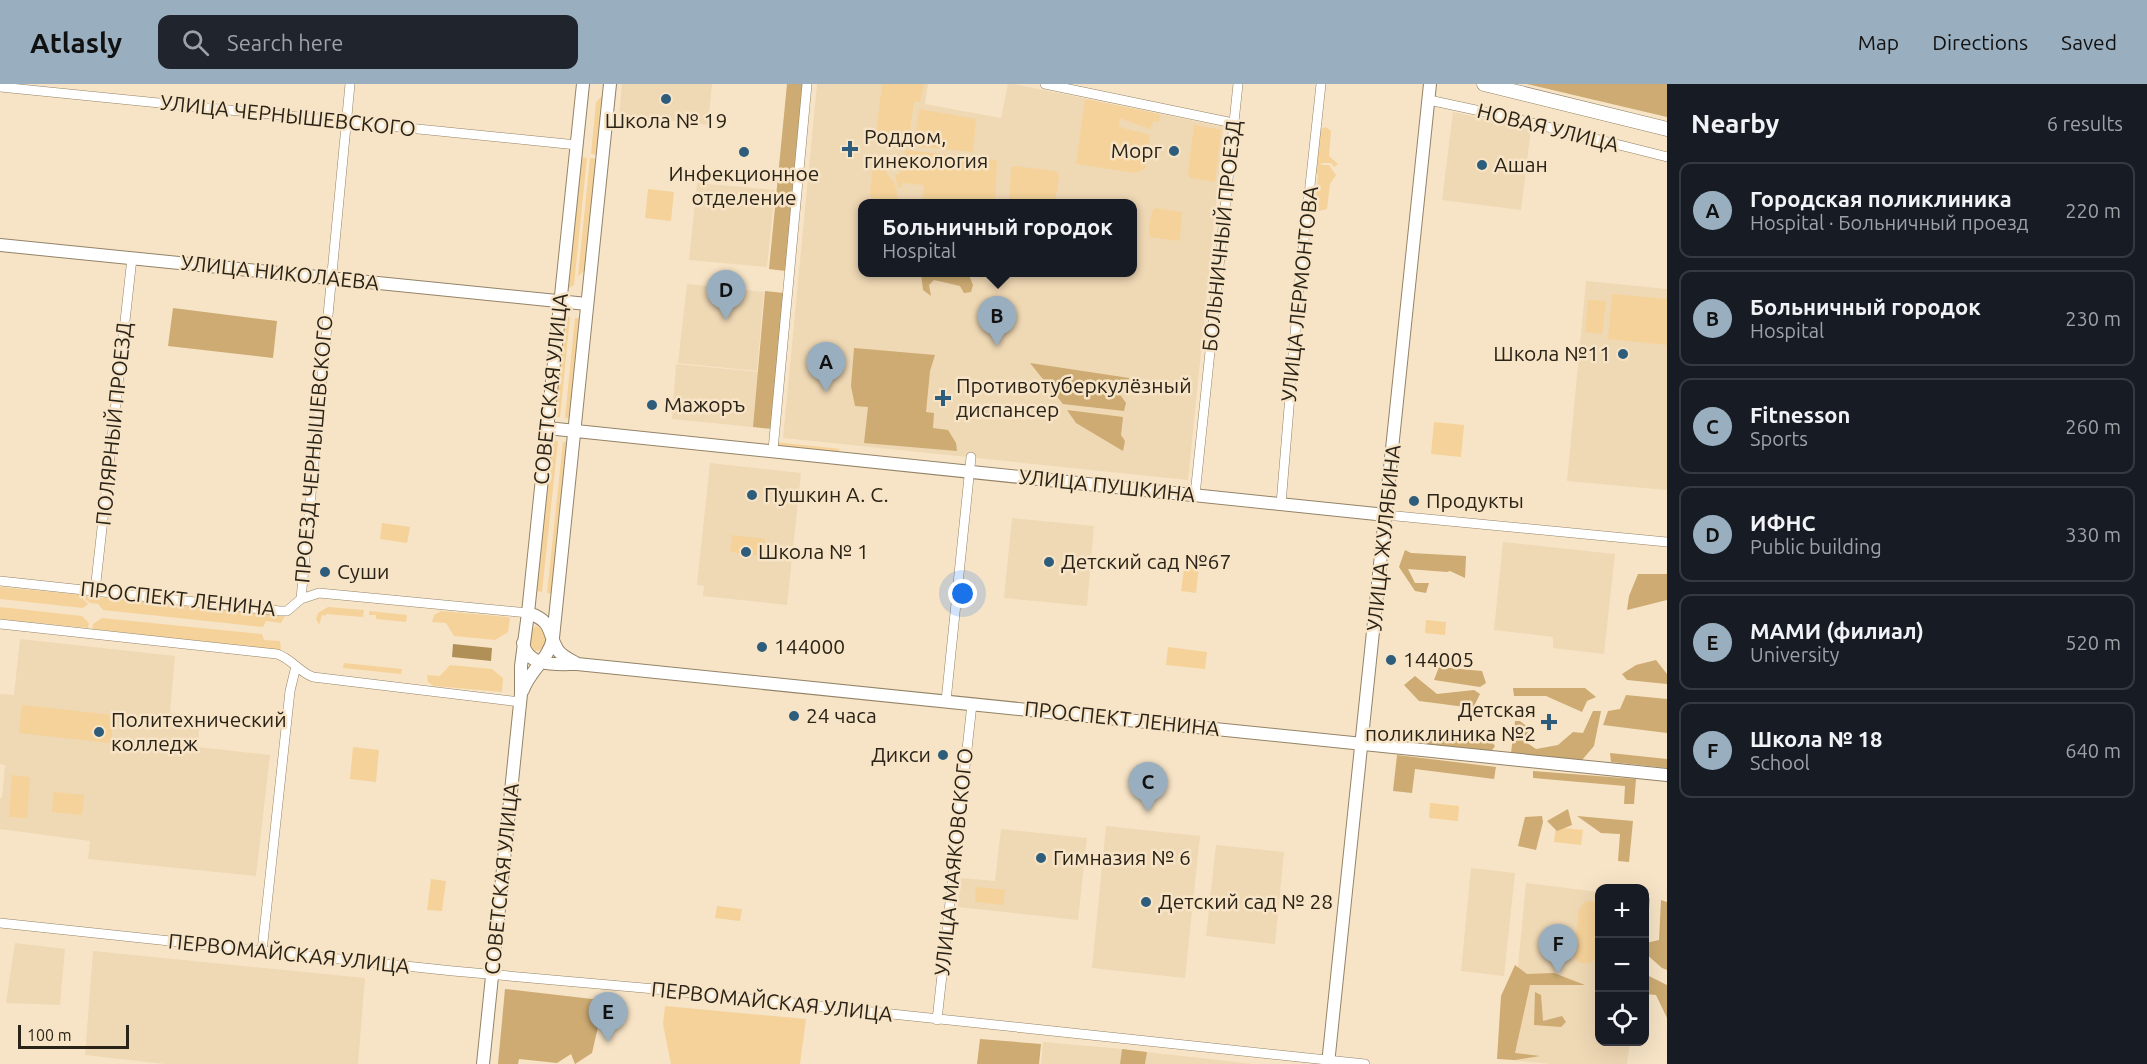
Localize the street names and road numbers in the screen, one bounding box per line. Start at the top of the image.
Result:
street label: УЛИЦА ЧЕРНЫШЕВСКОГО [159,90,417,140]
street label: НОВАЯ УЛИЦА [1475,98,1622,156]
street label: БОЛЬНИЧНЫЙ ПРОЕЗД [1197,119,1245,353]
street label: УЛИЦА ЛЕРМОНТОВА [1276,185,1322,403]
street label: УЛИЦА НИКОЛАЕВА [180,250,381,294]
street label: СОВЕТСКАЯ УЛИЦА [528,291,572,486]
street label: ПРОЕЗД ЧЕРНЫШЕВСКОГО [289,314,337,584]
street label: ПОЛЯРНЫЙ ПРОЕЗД [90,321,136,527]
street label: УЛИЦА ЖУЛЯБИНА [1361,443,1405,632]
street label: УЛИЦА ПУШКИНА [1018,464,1197,506]
street label: ПРОСПЕКТ ЛЕНИНА [79,576,277,620]
street label: ПРОСПЕКТ ЛЕНИНА [1023,696,1221,740]
street label: УЛИЦА МАЯКОВСКОГО [929,747,977,977]
street label: СОВЕТСКАЯ УЛИЦА [479,781,523,976]
street label: ПЕРВОМАЙСКАЯ УЛИЦА [167,928,411,978]
street label: ПЕРВОМАЙСКАЯ УЛИЦА [650,976,894,1026]

